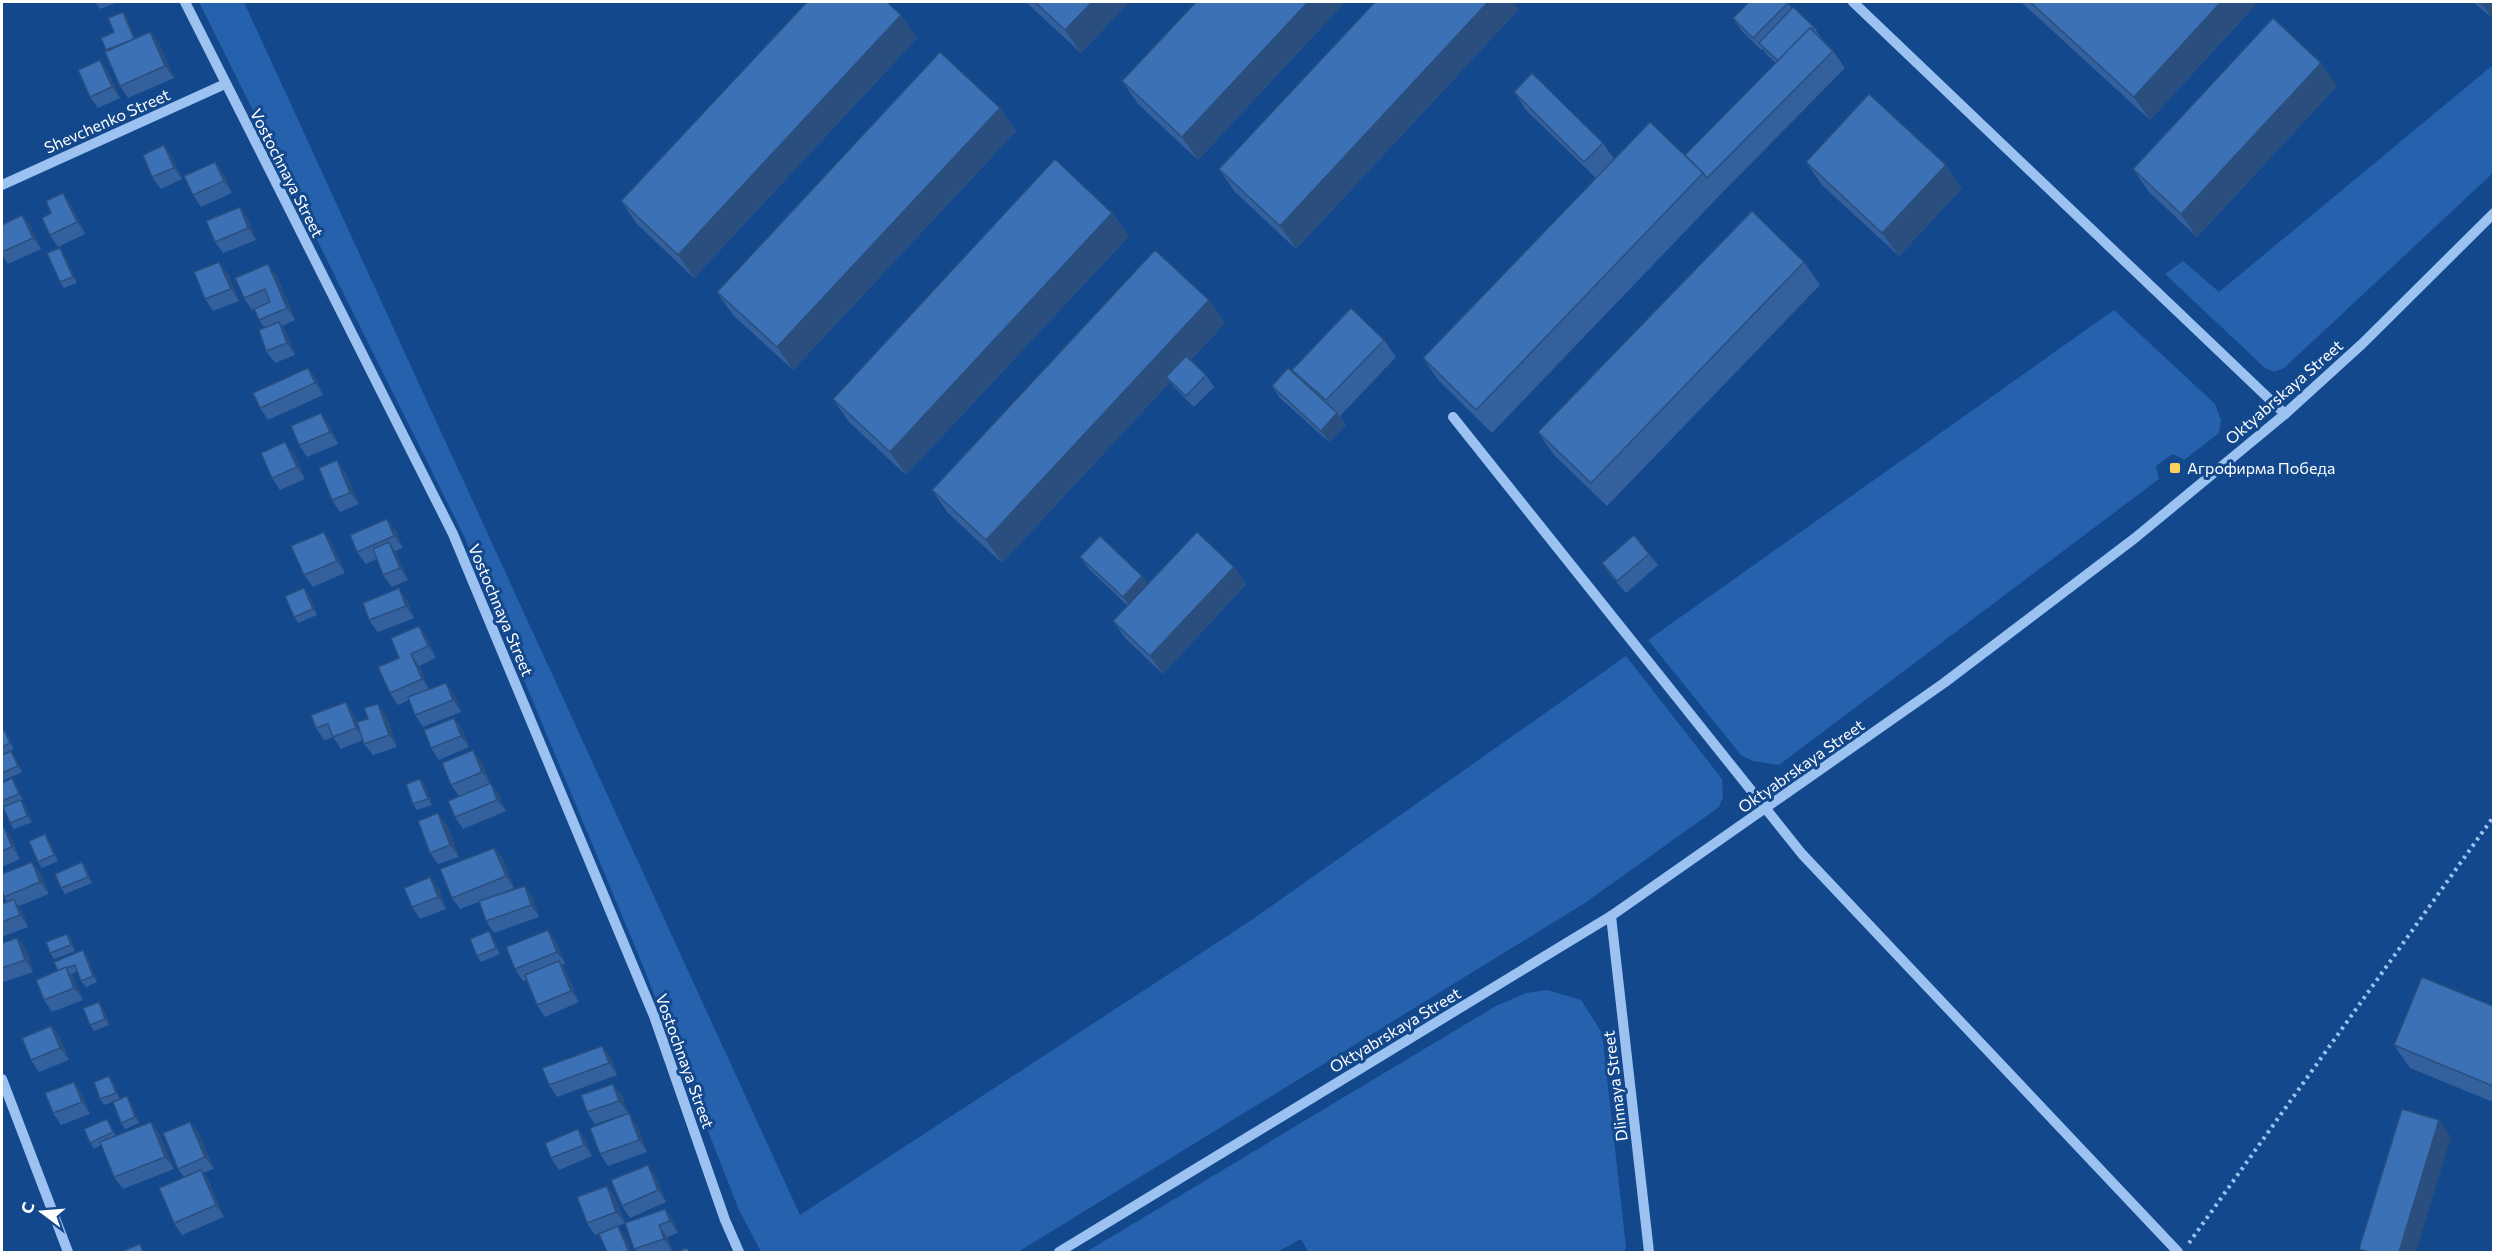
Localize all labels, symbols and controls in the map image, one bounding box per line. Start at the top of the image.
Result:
street label: Shevchenko Street [41,84,173,157]
street label: Vostochnaya Street [247,105,328,241]
street label: Oktyabrskaya Street [2221,335,2347,448]
place label: Агрофирма Победа [2187,458,2335,477]
marker: Агрофирма Победа [2168,461,2182,475]
street label: Vostochnaya Street [465,541,538,679]
street label: Oktyabrskaya Street [1734,715,1868,816]
street label: Oktyabrskaya Street [1326,983,1464,1076]
street label: Vostochnaya Street [652,991,719,1131]
street label: Dlinnaya Street [1598,1029,1631,1142]
north arrow [12,1182,72,1242]
text: С [16,1200,38,1216]

